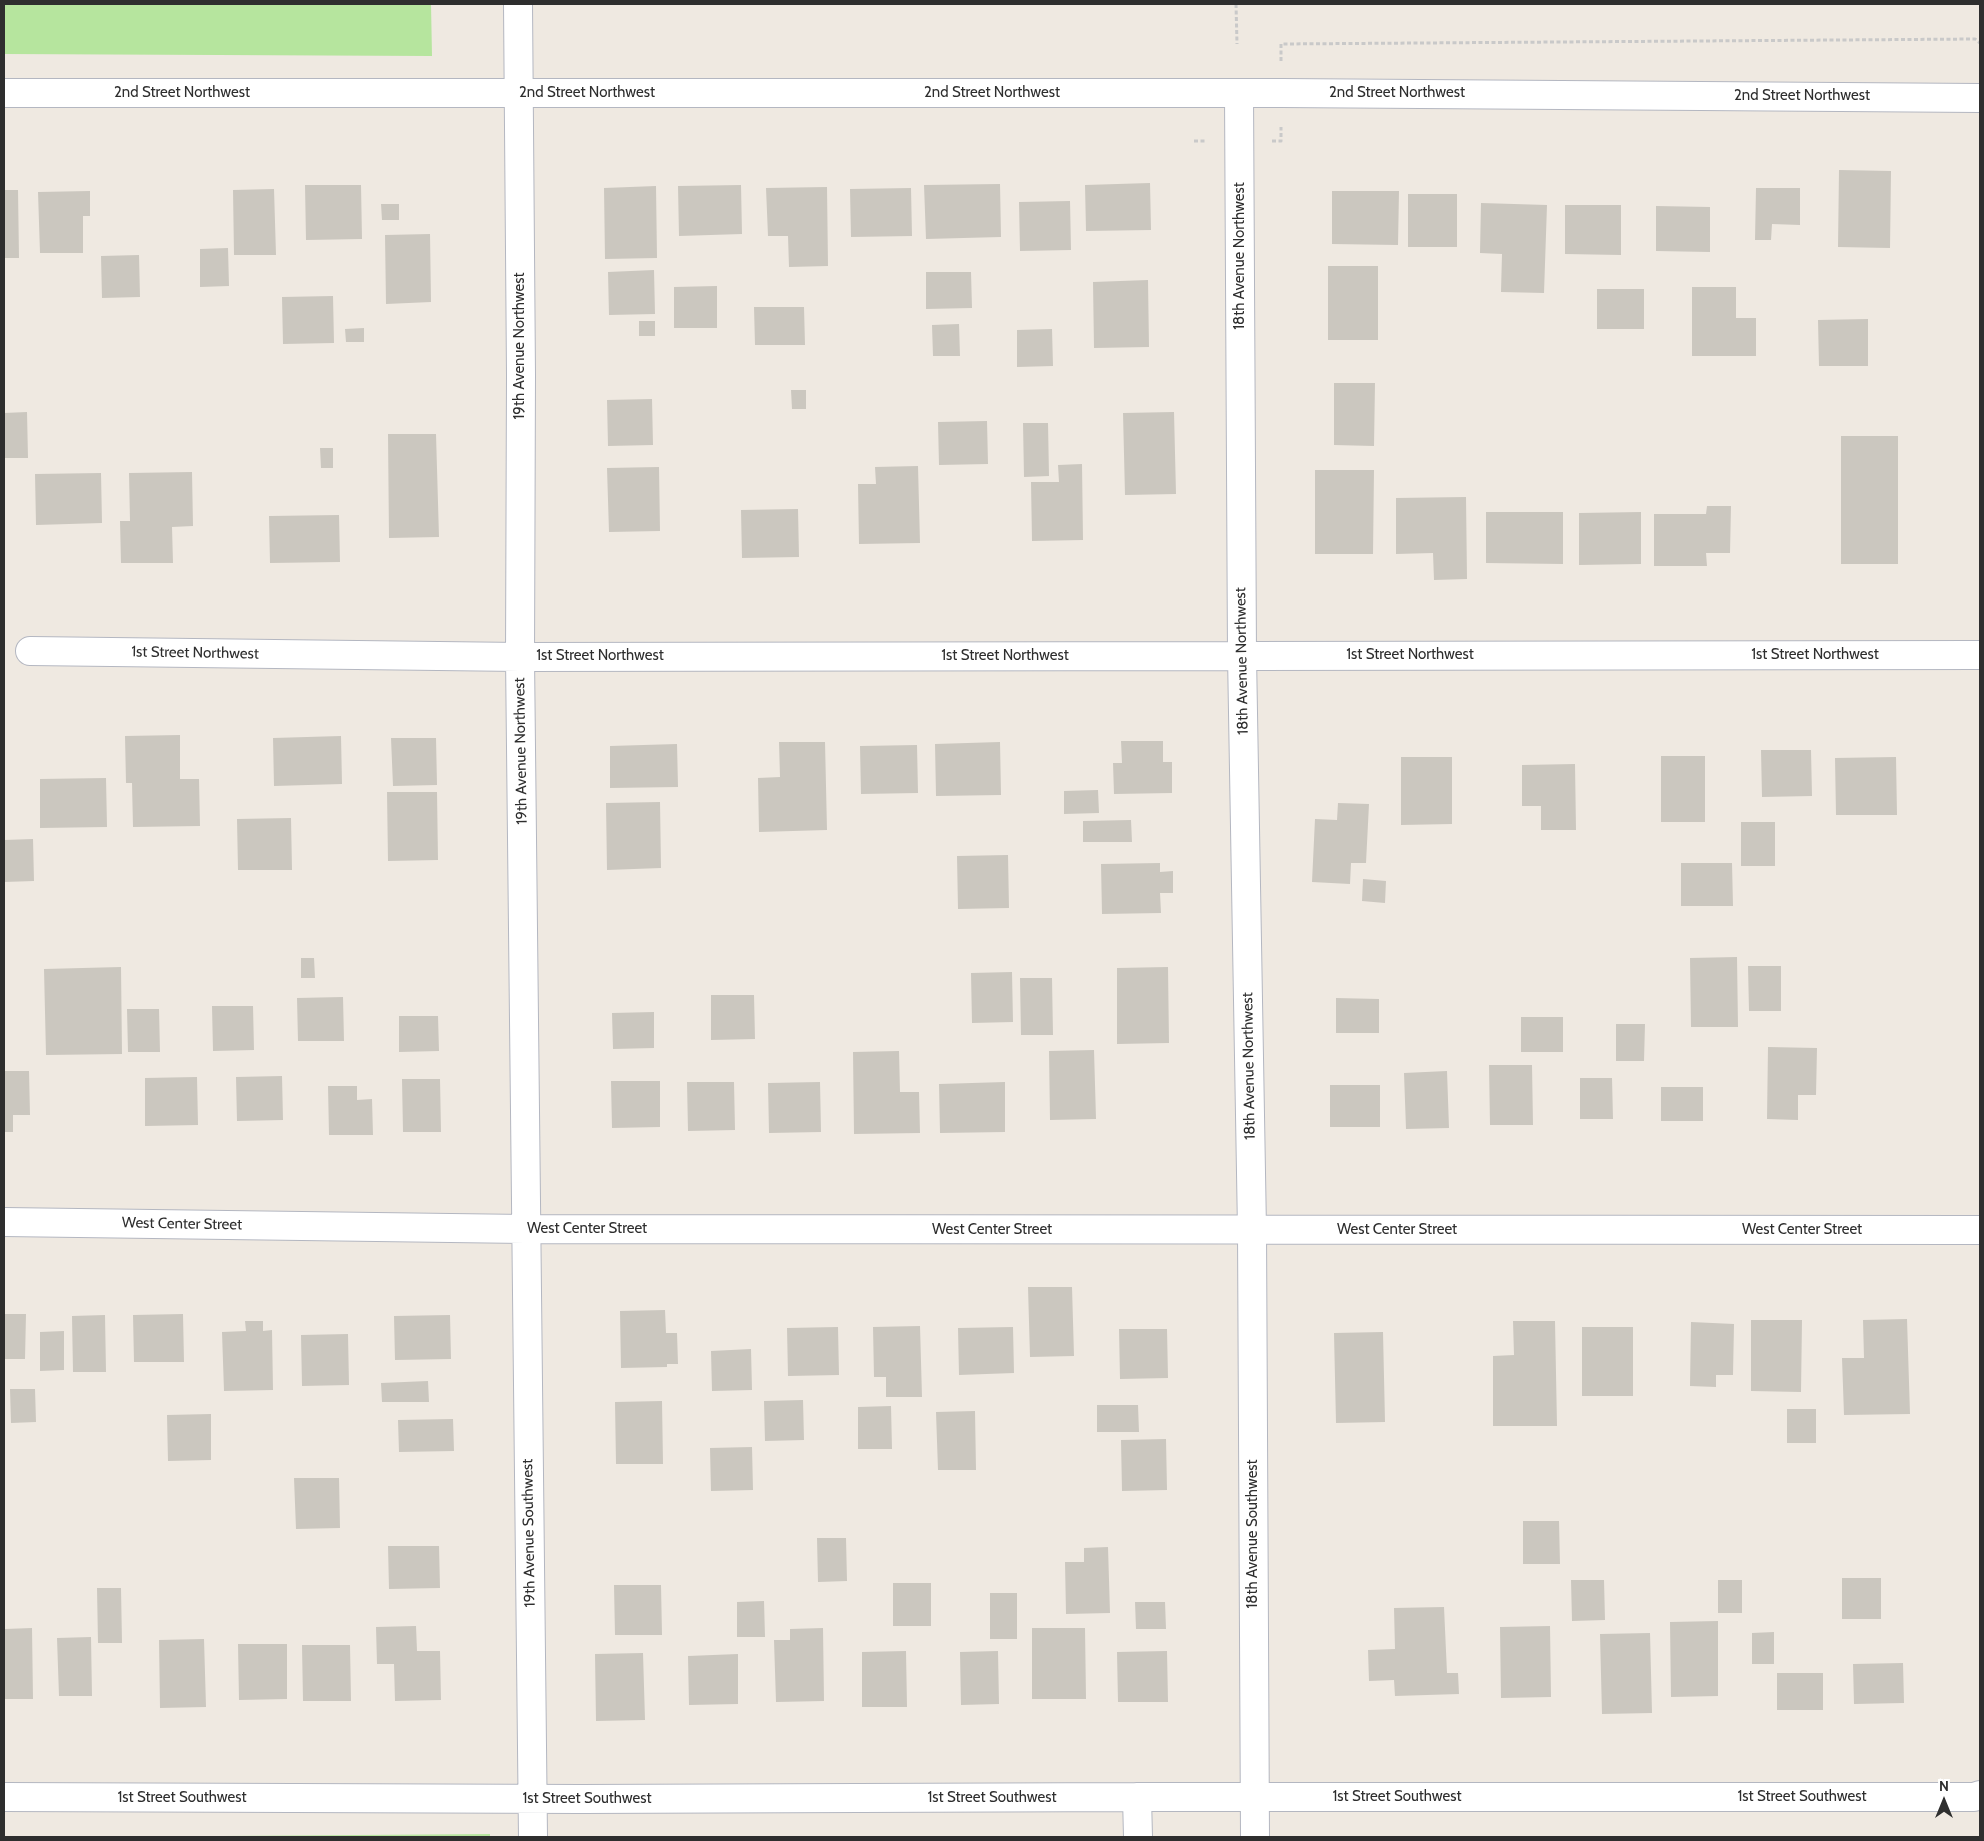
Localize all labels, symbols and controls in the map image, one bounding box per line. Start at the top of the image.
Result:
street label: 2nd Street Northwest [114,84,250,102]
street label: 2nd Street Northwest [519,84,655,102]
street label: 2nd Street Northwest [924,84,1060,102]
street label: 2nd Street Northwest [1329,84,1465,102]
street label: 2nd Street Northwest [1734,87,1870,105]
street label: 18th Avenue Northwest [1231,182,1249,330]
street label: 19th Avenue Northwest [511,272,529,420]
street label: 18th Avenue Northwest [1232,587,1252,735]
street label: 1st Street Northwest [131,643,259,663]
street label: 1st Street Northwest [1346,646,1474,664]
street label: 1st Street Northwest [1751,646,1879,664]
street label: 1st Street Northwest [536,647,664,665]
street label: 1st Street Northwest [941,647,1069,665]
street label: 19th Avenue Northwest [511,677,531,825]
street label: 18th Avenue Northwest [1239,992,1259,1140]
street label: West Center Street [122,1214,242,1234]
street label: West Center Street [527,1220,647,1238]
street label: West Center Street [932,1221,1052,1239]
street label: West Center Street [1337,1221,1457,1239]
street label: West Center Street [1742,1221,1862,1239]
street label: 19th Avenue Southwest [519,1459,539,1607]
street label: 18th Avenue Southwest [1244,1459,1262,1609]
north arrow [1919,1776,1969,1826]
text: N [1939,1777,1949,1795]
street label: 1st Street Southwest [1332,1788,1462,1806]
street label: 1st Street Southwest [1737,1788,1867,1806]
street label: 1st Street Southwest [117,1789,247,1807]
street label: 1st Street Southwest [927,1789,1057,1807]
street label: 1st Street Southwest [522,1790,652,1808]

